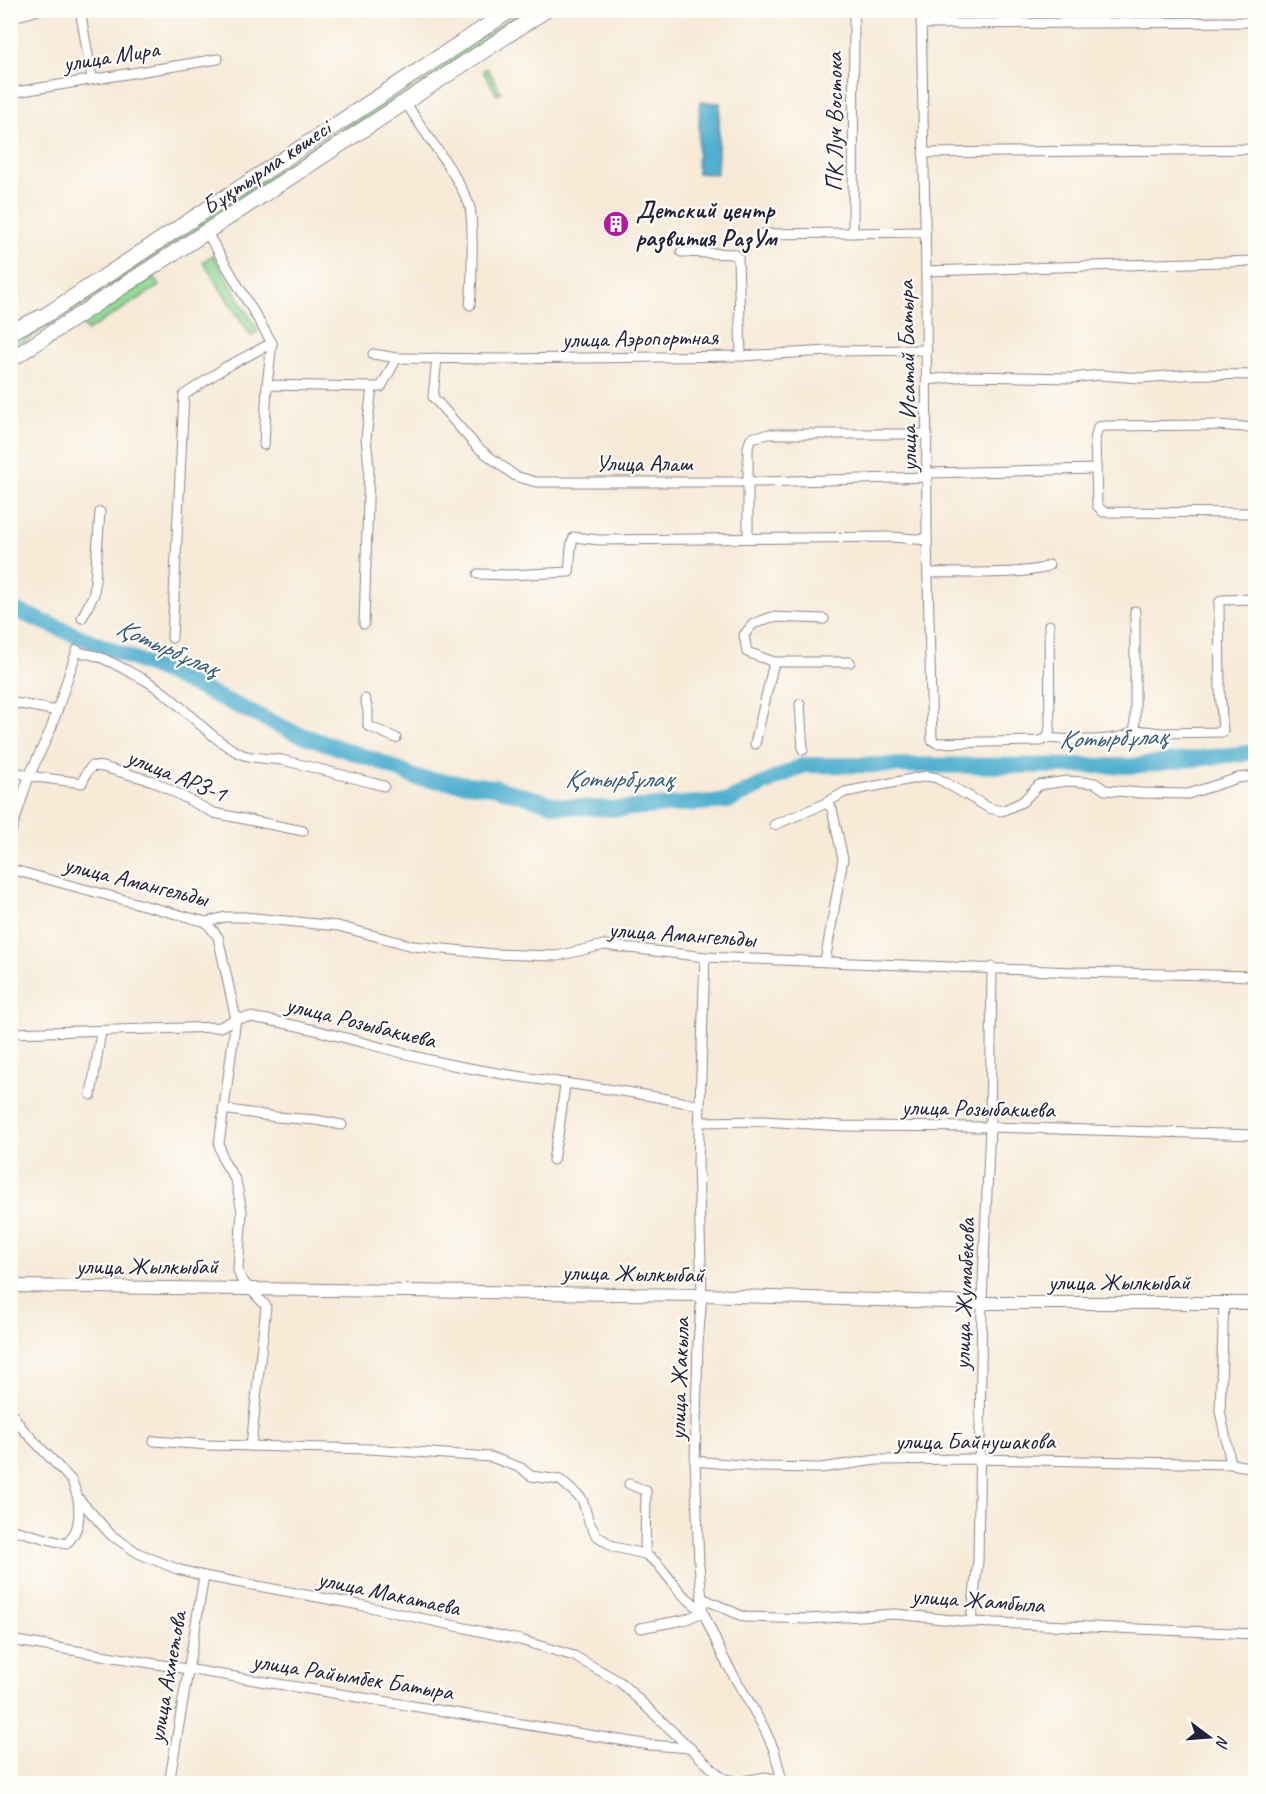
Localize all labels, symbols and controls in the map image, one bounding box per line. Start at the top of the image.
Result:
street label: улица Мира [59,33,162,79]
street label: ПК Луч Востока [819,51,849,192]
street label: Бұқтырма көшесі [196,112,338,221]
place label: Детский центр развития РазУм [636,195,778,254]
building icon: Детский центр развития РазУм [601,209,631,239]
street label: улица Исатай Батыра [890,279,924,474]
street label: улица Аэропортная [560,322,720,354]
street label: Улица Алаш [595,448,693,478]
water label: Қотырбұлақ [111,610,227,686]
water label: Қотырбұлақ [1058,719,1171,756]
street label: улица АРЗ-1 [121,741,232,809]
water label: Қотырбұлақ [565,762,677,795]
street label: улица Амангельды [59,848,213,914]
street label: улица Амангельды [606,914,759,954]
street label: улица Розыбакиева [281,988,440,1055]
street label: улица Розыбакиева [899,1092,1056,1124]
street label: улица Жумабекова [946,1216,982,1372]
street label: улица Жылкыбай [74,1251,220,1281]
street label: улица Жылкыбай [560,1257,706,1289]
street label: улица Жылкыбай [1046,1267,1192,1297]
street label: улица Жакыла [662,1316,696,1443]
street label: улица Байнушакова [893,1426,1057,1456]
street label: улица Макатаева [313,1563,464,1623]
street label: улица Жамбыла [909,1580,1047,1620]
street label: улица Ахметова [140,1607,194,1747]
street label: улица Райымбек Батыра [248,1645,457,1707]
north arrow [1179,1707,1239,1767]
text: N [1211,1733,1233,1751]

